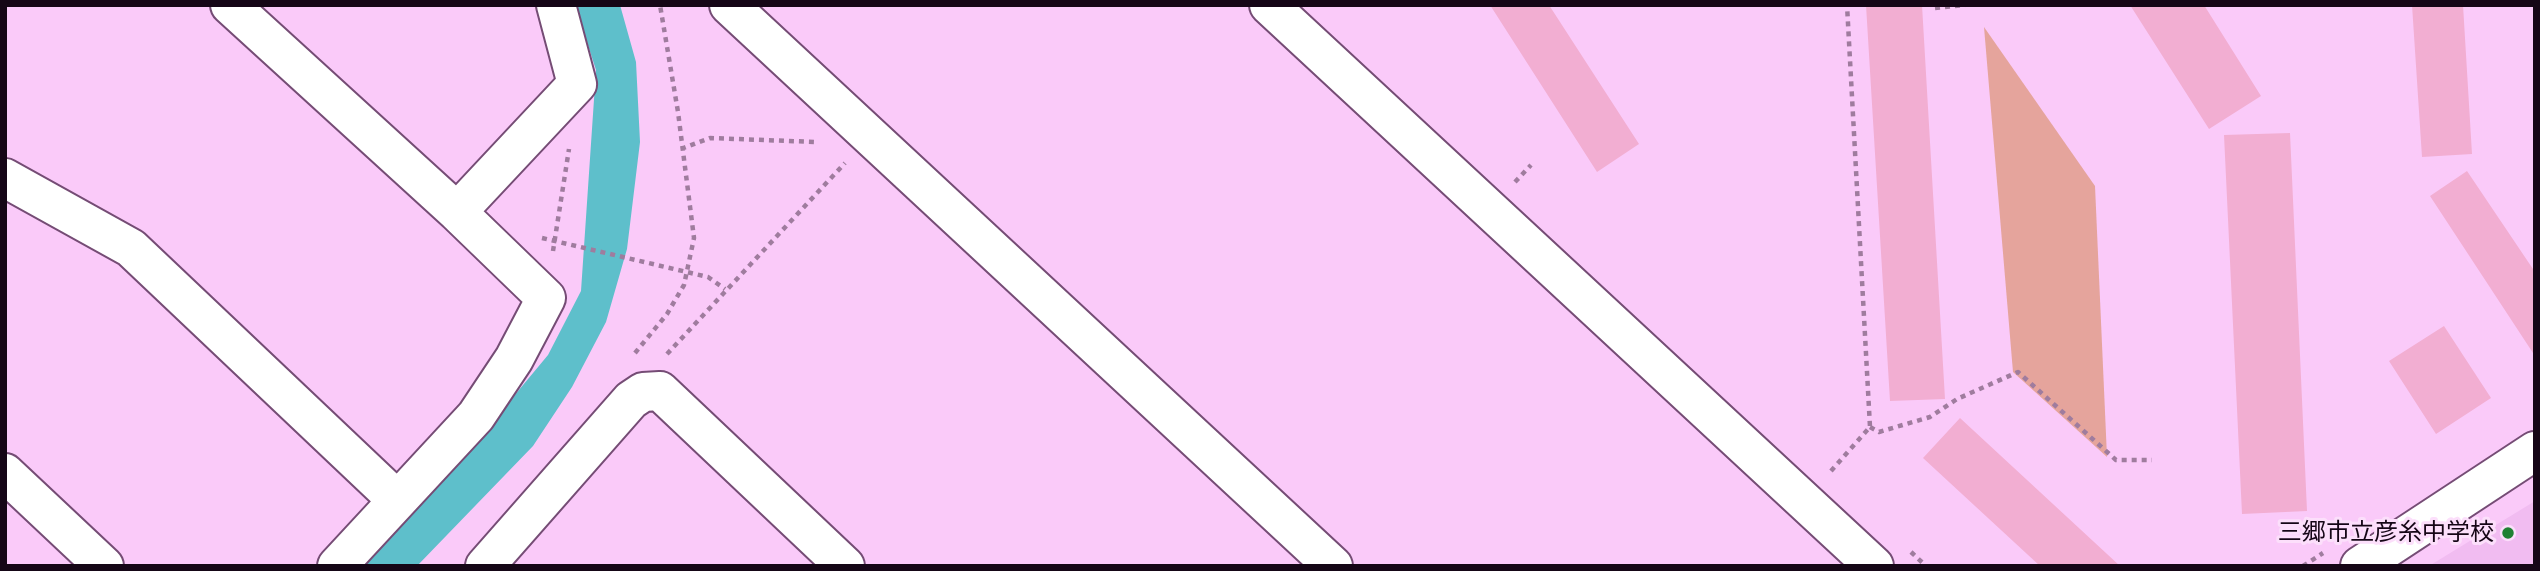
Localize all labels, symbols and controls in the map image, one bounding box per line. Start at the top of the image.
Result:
place label: 三郷市立彦糸中学校 [2278,519,2494,547]
marker: 三郷市立彦糸中学校 [2500,525,2516,541]

